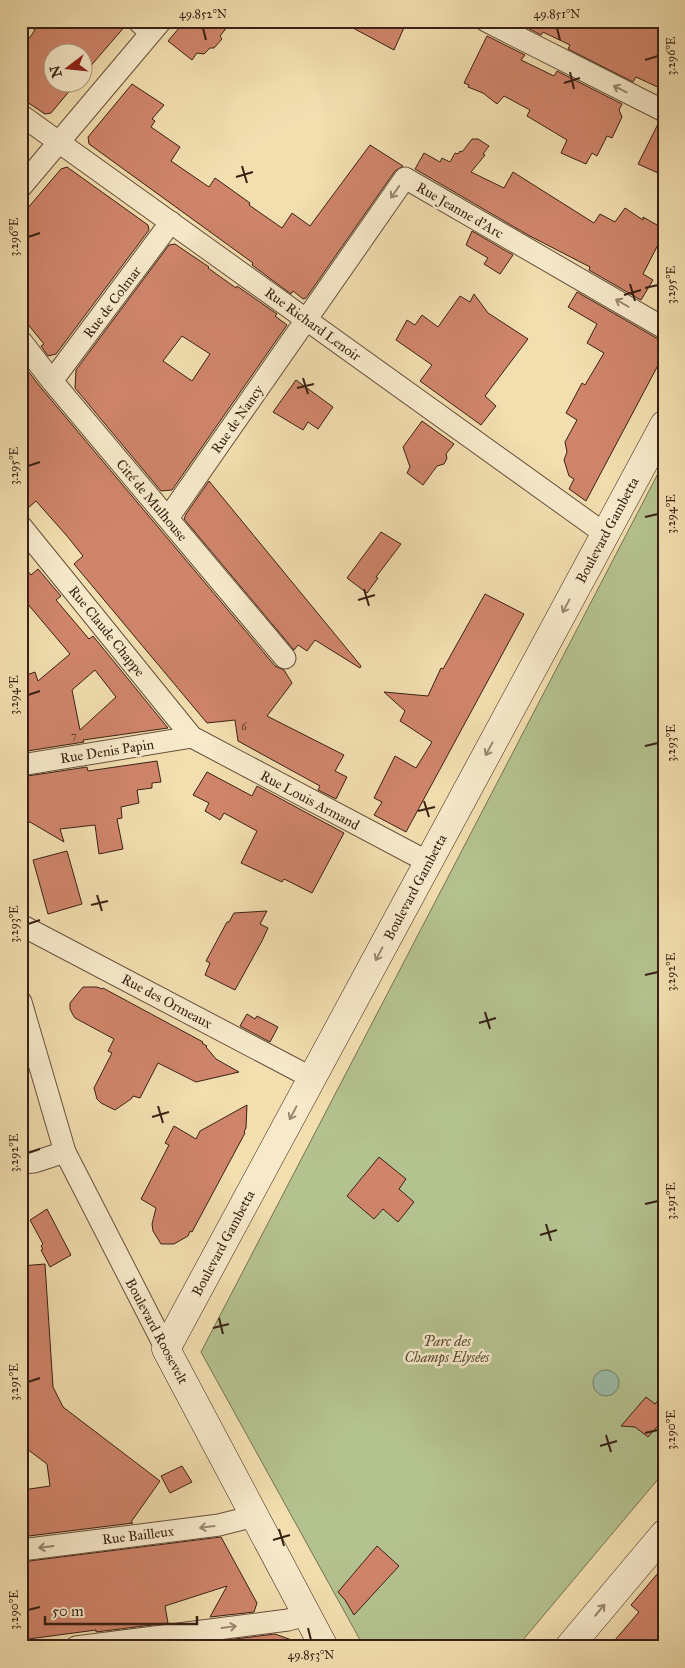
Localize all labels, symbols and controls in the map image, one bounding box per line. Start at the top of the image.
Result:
text: 49.852°N [179,7,227,21]
text: 49.851°N [534,7,580,21]
text: 3.296°E [664,36,678,75]
north arrow [42,42,92,92]
text: N [46,63,66,79]
one-way arrow [613,84,628,93]
street label: Rue Jeanne d'Arc [413,179,506,243]
one-way arrow [390,185,400,199]
text: 3.296°E [7,217,21,256]
street label: Rue de Colmar [80,263,145,341]
text: 3.295°E [664,266,678,304]
street label: Rue Richard Lenoir [261,284,365,365]
one-way arrow [615,298,629,308]
street label: Rue de Nancy [208,382,267,457]
text: 3.295°E [7,447,21,485]
street label: Cité de Mulhouse [112,456,191,545]
street label: Boulevard Gambetta [572,474,643,586]
text: 3.294°E [664,494,678,534]
street label: Rue Claude Chappe [65,583,148,680]
one-way arrow [561,599,571,614]
text: 3.294°E [7,675,21,715]
house number: 6 [241,720,247,733]
text: 3.293°E [664,724,678,762]
house number: 7 [71,729,77,742]
street label: Rue Denis Papin [59,736,156,767]
one-way arrow [484,742,494,757]
street label: Rue Louis Armand [257,767,362,834]
street label: Boulevard Gambetta [380,831,451,943]
text: 3.293°E [7,905,21,943]
one-way arrow [373,946,383,961]
text: 3.292°E [664,952,678,991]
street label: Rue des Ormeaux [119,970,216,1033]
one-way arrow [288,1105,298,1120]
text: 3.292°E [7,1133,21,1172]
text: 3.291°E [664,1182,678,1220]
street label: Boulevard Gambetta [188,1187,259,1299]
street label: Boulevard Roosevelt [122,1275,192,1387]
park label: Parc des Champs Elysées [405,1333,490,1367]
text: 3.291°E [7,1363,21,1401]
text: 3.290°E [664,1410,678,1450]
one-way arrow [200,1522,216,1532]
street label: Rue Bailleux [101,1523,176,1548]
one-way arrow [39,1542,55,1552]
text: 3.290°E [7,1590,21,1630]
scale bar [45,1593,198,1625]
text: 50 m [52,1602,84,1620]
one-way arrow [594,1603,606,1616]
one-way arrow [220,1621,236,1631]
text: 49.853°N [288,1648,334,1662]

